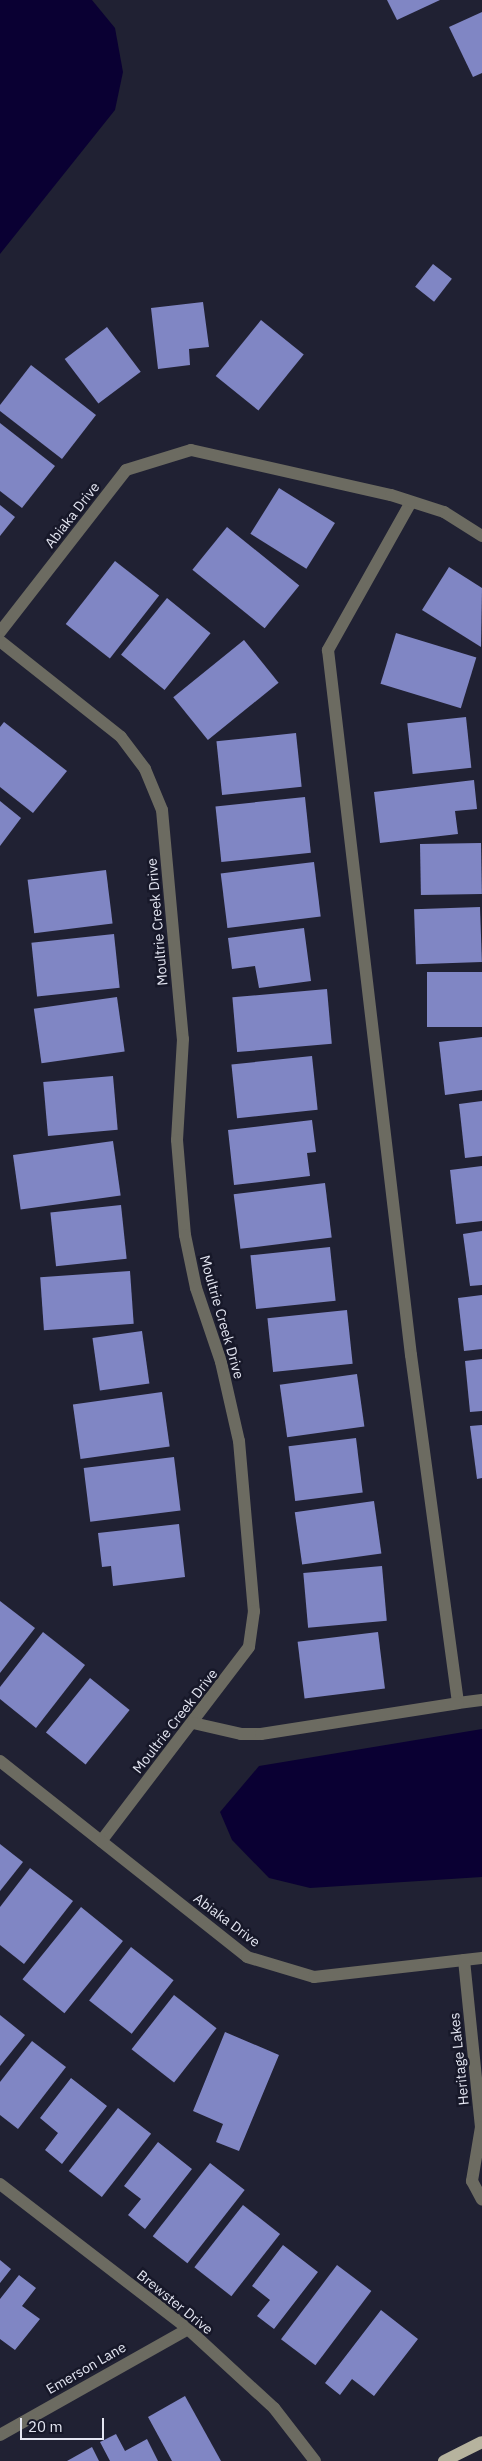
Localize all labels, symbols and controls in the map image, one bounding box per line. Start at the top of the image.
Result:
street label: Abiaka Drive [41,479,103,551]
street label: Moultrie Creek Drive [143,858,171,986]
street label: Moultrie Creek Drive [196,1253,248,1381]
street label: Moultrie Creek Drive [129,1665,221,1777]
street label: Abiaka Drive [191,1890,263,1950]
street label: Heritage Lakes [446,2012,472,2106]
street label: Brewster Drive [134,2266,216,2338]
street label: Emerson Lane [43,2338,129,2398]
scale bar [22,2408,106,2440]
text: 20 m [28,2417,63,2436]

